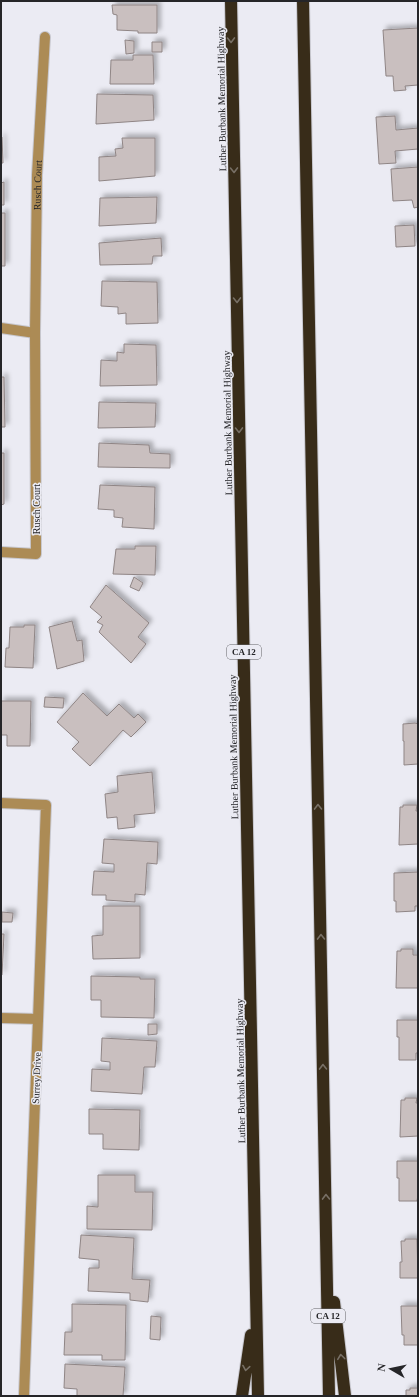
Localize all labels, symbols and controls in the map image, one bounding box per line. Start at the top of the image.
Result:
street label: Luther Burbank Memorial Highway [215,27,228,171]
one-way arrow [227,37,236,43]
street label: Rusch Court [32,159,44,210]
one-way arrow [230,167,238,173]
one-way arrow [232,297,241,303]
street label: Luther Burbank Memorial Highway [221,351,234,495]
one-way arrow [235,427,243,433]
street label: Rusch Court [31,484,42,534]
road number: CA 12 [227,645,261,659]
street label: Luther Burbank Memorial Highway [227,675,240,819]
one-way arrow [314,804,322,810]
one-way arrow [317,934,325,940]
street label: Luther Burbank Memorial Highway [234,999,247,1143]
street label: Surrey Drive [30,1051,43,1104]
one-way arrow [319,1064,327,1070]
one-way arrow [322,1194,330,1200]
road number: CA 12 [311,1309,345,1323]
north arrow [371,1349,411,1389]
one-way arrow [337,1354,346,1360]
text: N [375,1363,388,1372]
one-way arrow [242,1365,251,1372]

